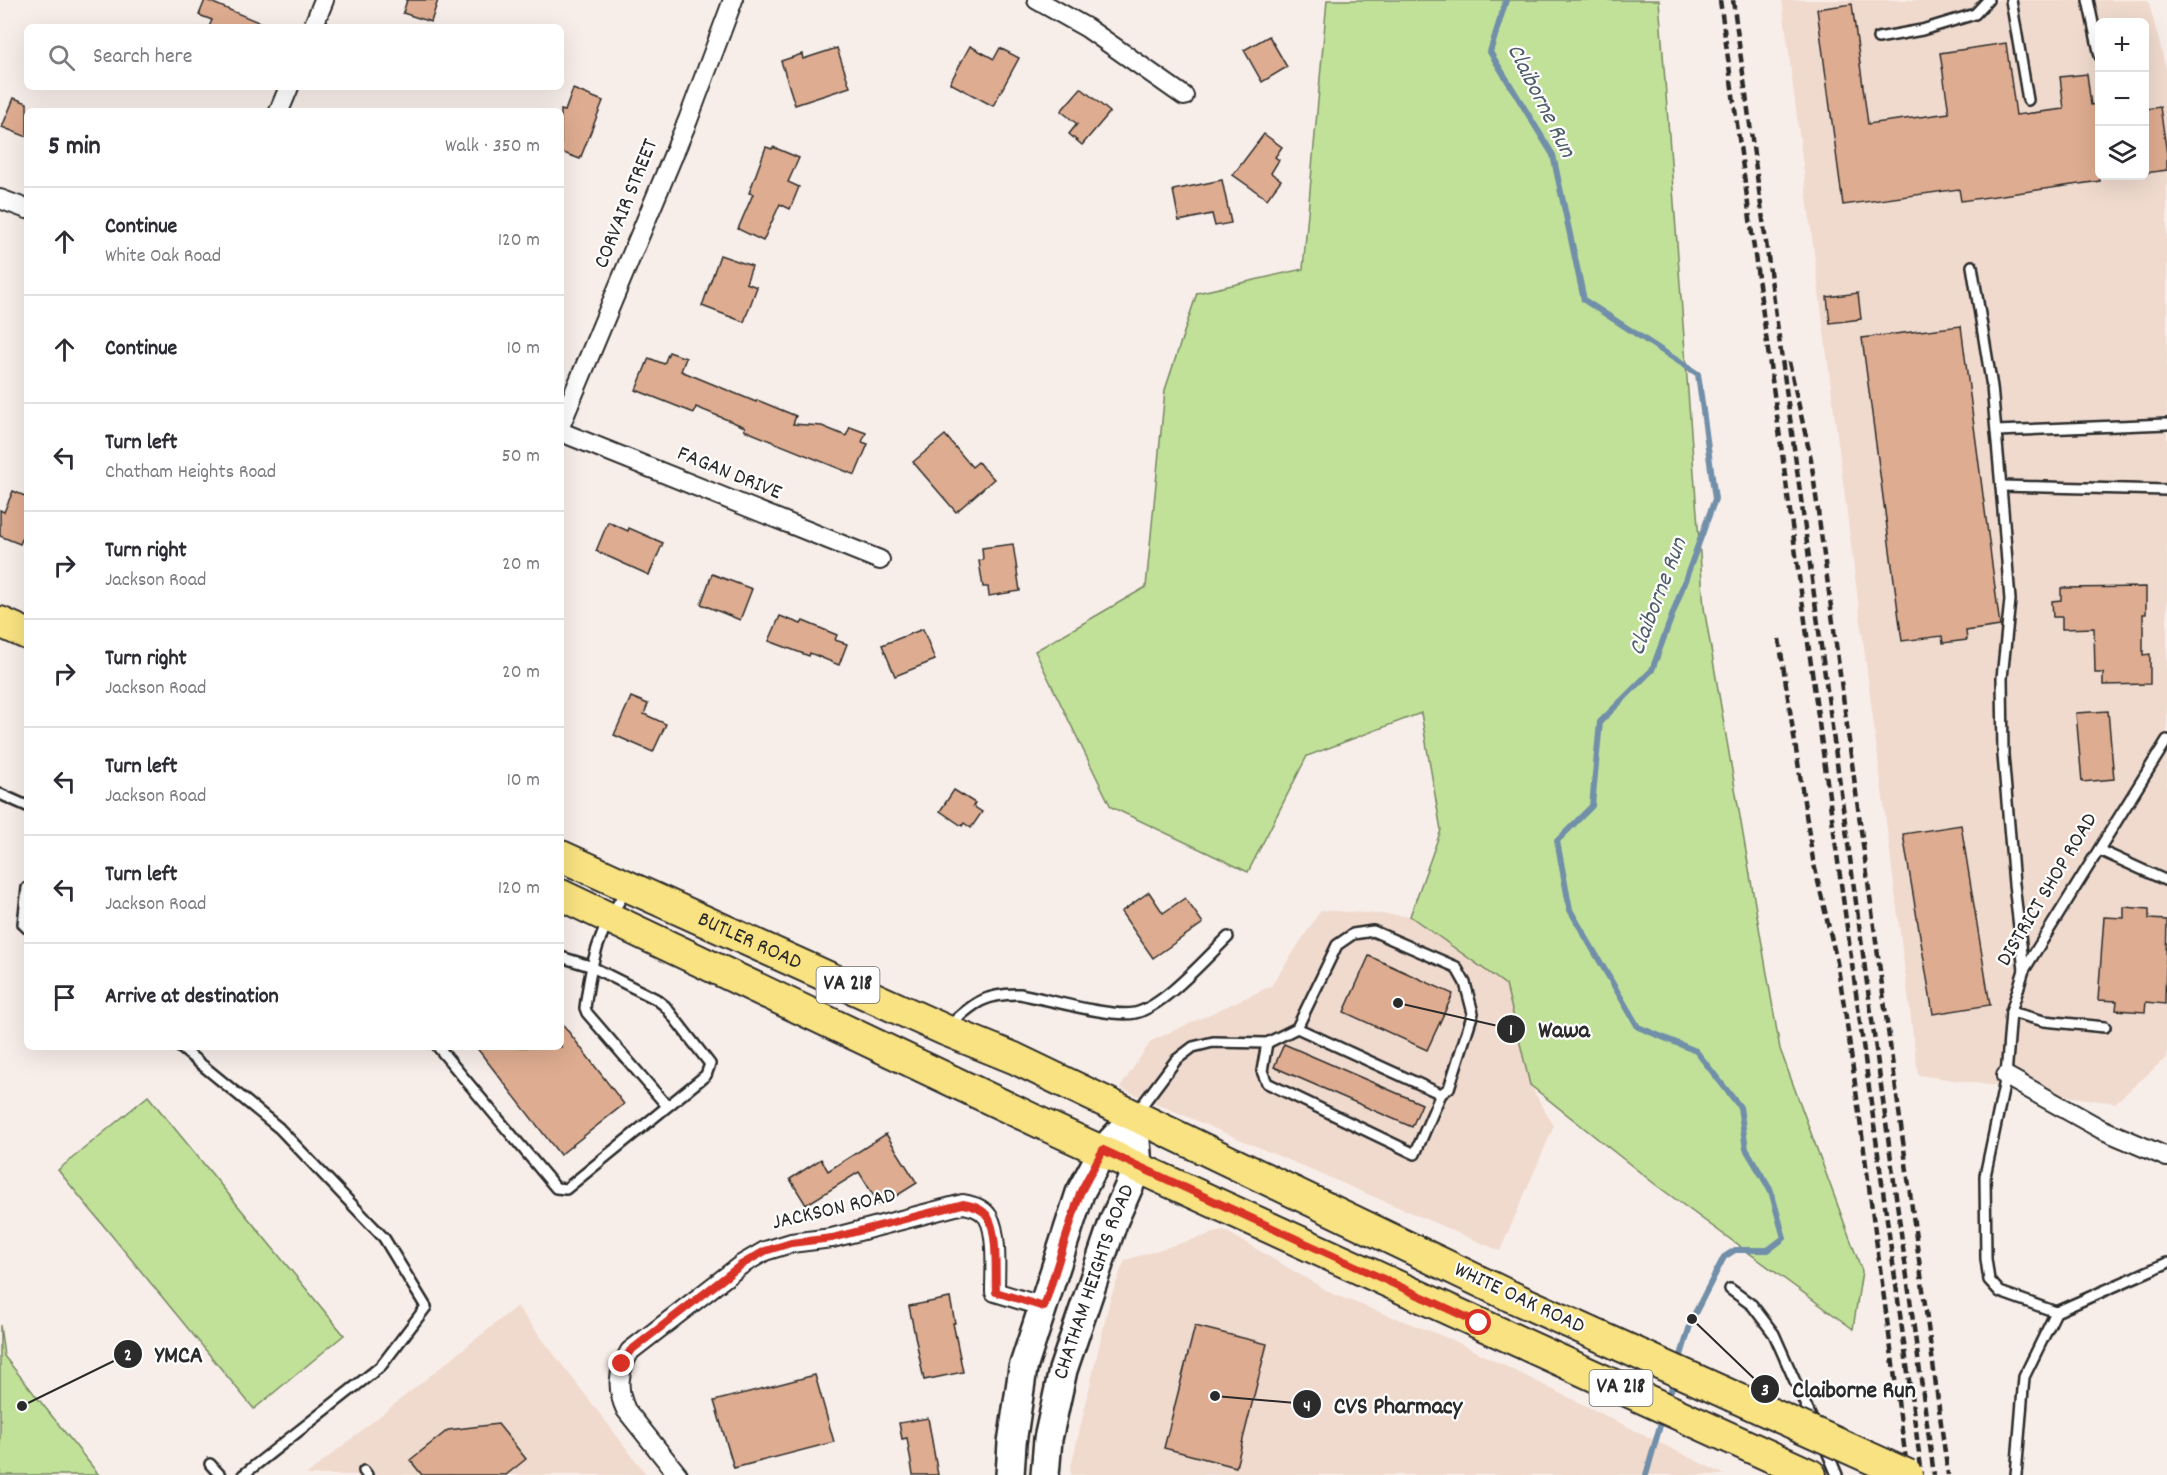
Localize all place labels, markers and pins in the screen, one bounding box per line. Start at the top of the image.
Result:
callout: Wawa [1496,1008,1602,1050]
callout: YMCA [113,1333,215,1375]
callout: Claiborne Run [1750,1368,1928,1410]
callout: CVS Pharmacy [1292,1383,1475,1425]

